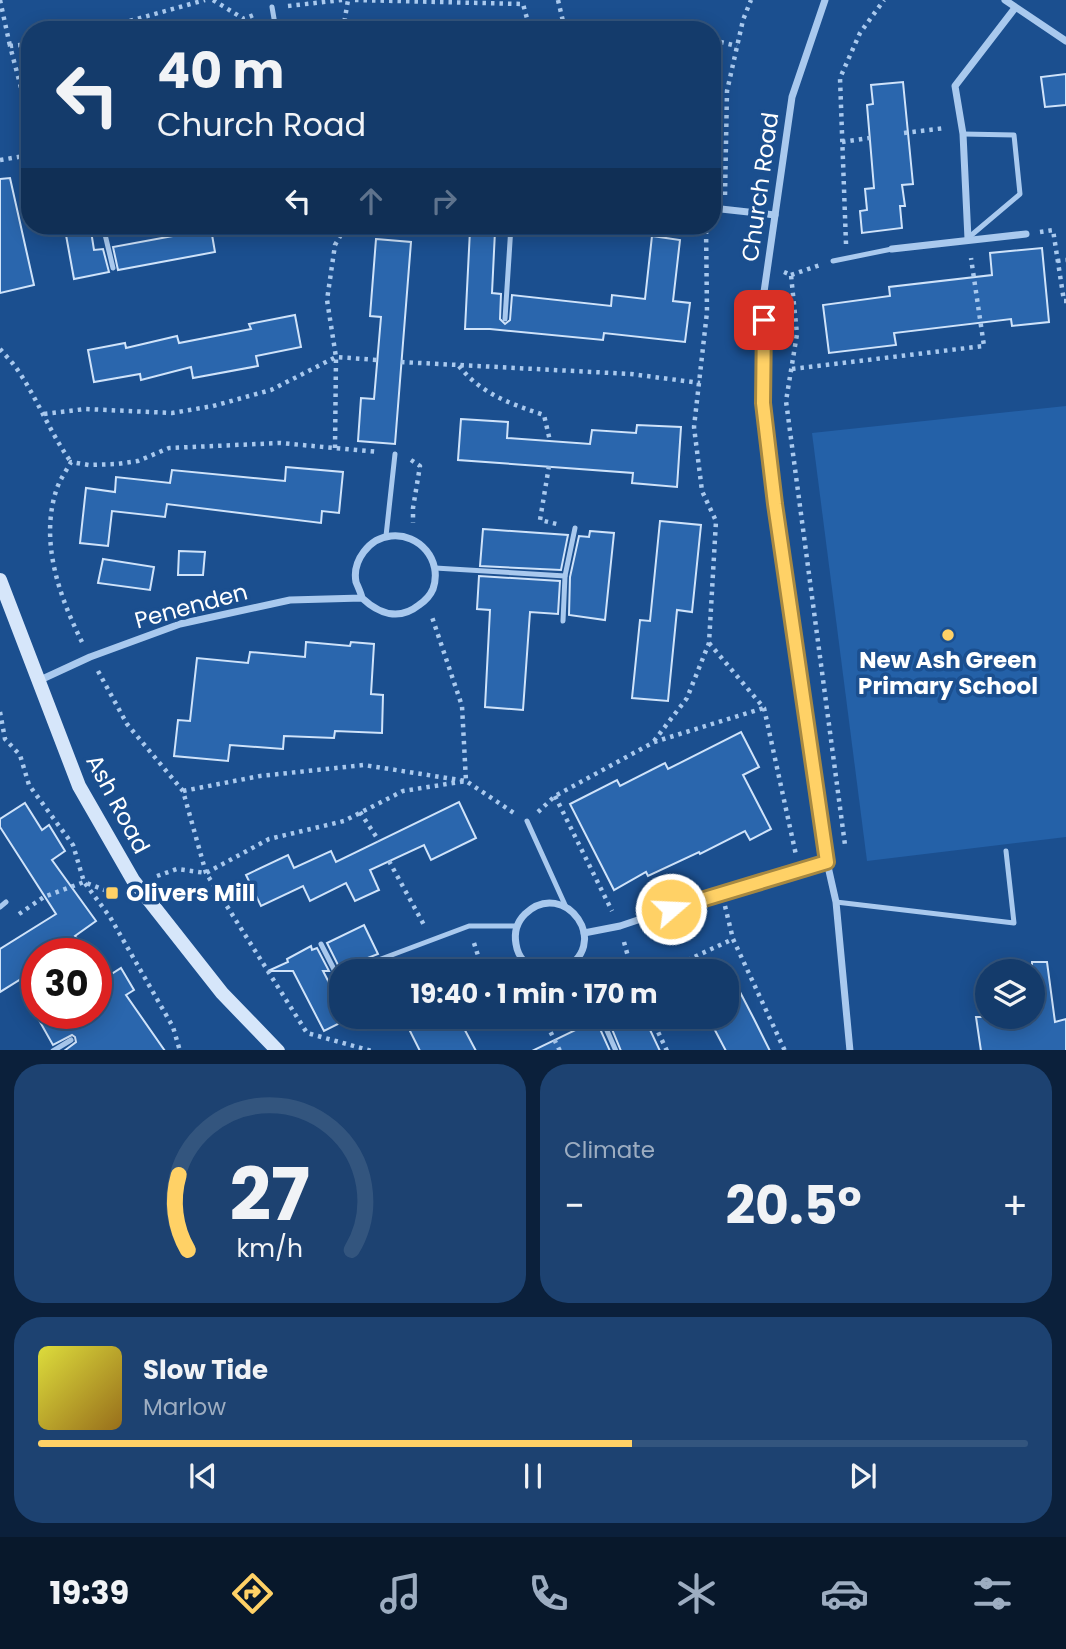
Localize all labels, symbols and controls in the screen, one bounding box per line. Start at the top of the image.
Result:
text: 40 m [157,37,284,105]
icon: left [42,49,133,140]
text: Church Road [157,102,366,147]
street label: Church Road [734,110,786,264]
icon: left [279,182,317,220]
icon: ahead [352,182,390,220]
icon: right [425,182,463,220]
pin [734,290,794,350]
icon: arrive [745,301,783,339]
street label: Penenden [131,576,251,636]
marker: New Ash Green Primary School [940,627,956,643]
place label: New Ash Green Primary School [858,644,1038,702]
street label: Ash Road [78,749,158,859]
position arrow [634,872,708,946]
place label: Olivers Mill [126,877,255,909]
marker: Olivers Mill [104,885,120,901]
speed limit sign: 30 [21,938,112,1029]
map controls [975,959,1045,1029]
button: layers [975,959,1045,1029]
text: 19:40 · 1 min · 170 m [410,976,658,1012]
text: Climate [564,1134,655,1166]
text: 27 [230,1144,310,1245]
text: 20.5° [725,1169,862,1242]
text: − [564,1179,585,1232]
text: + [1002,1179,1028,1232]
text: km/h [237,1230,303,1265]
text: Slow Tide [143,1352,268,1388]
text: Marlow [143,1391,226,1423]
icon: previous [184,1457,222,1495]
icon: pause [514,1457,552,1495]
icon: next [844,1457,882,1495]
icon: directions [228,1569,277,1618]
icon: music [376,1569,425,1618]
icon: phone [524,1569,573,1618]
icon: climate [672,1569,721,1618]
icon: car [820,1569,869,1618]
icon: filters [968,1569,1017,1618]
text: 19:39 [49,1570,129,1615]

